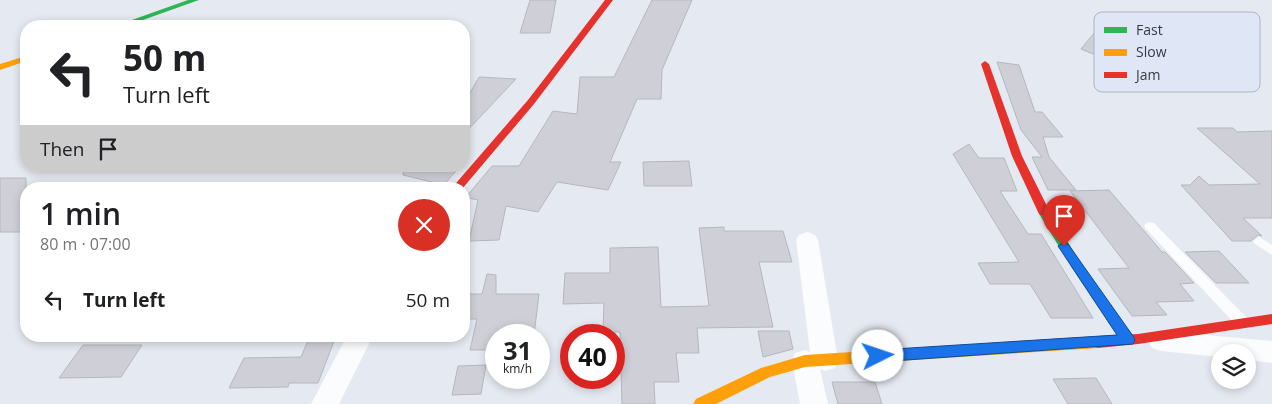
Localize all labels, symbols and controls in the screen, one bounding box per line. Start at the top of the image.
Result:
legend [1094,12,1260,92]
text: Fast [1136,20,1163,39]
text: 50 m [123,34,206,81]
icon: left [40,40,105,105]
text: Slow [1136,42,1167,61]
text: Jam [1134,65,1161,84]
text: Turn left [123,79,210,109]
icon: arrive [94,135,122,163]
text: Then [40,136,84,162]
text: 1 min [40,193,121,234]
pin [1043,195,1085,246]
button: close [398,199,450,251]
icon: arrive [1050,202,1078,230]
text: 80 m · 07:00 [40,233,131,255]
icon: left [40,286,68,314]
text: Turn left [83,287,165,313]
text: 50 m [406,287,450,313]
speed limit sign: 40 [560,324,625,389]
position arrow [851,329,903,381]
text: 31 [503,333,532,367]
map controls [1211,344,1256,389]
button: layers [1211,344,1256,389]
text: km/h [503,360,532,377]

